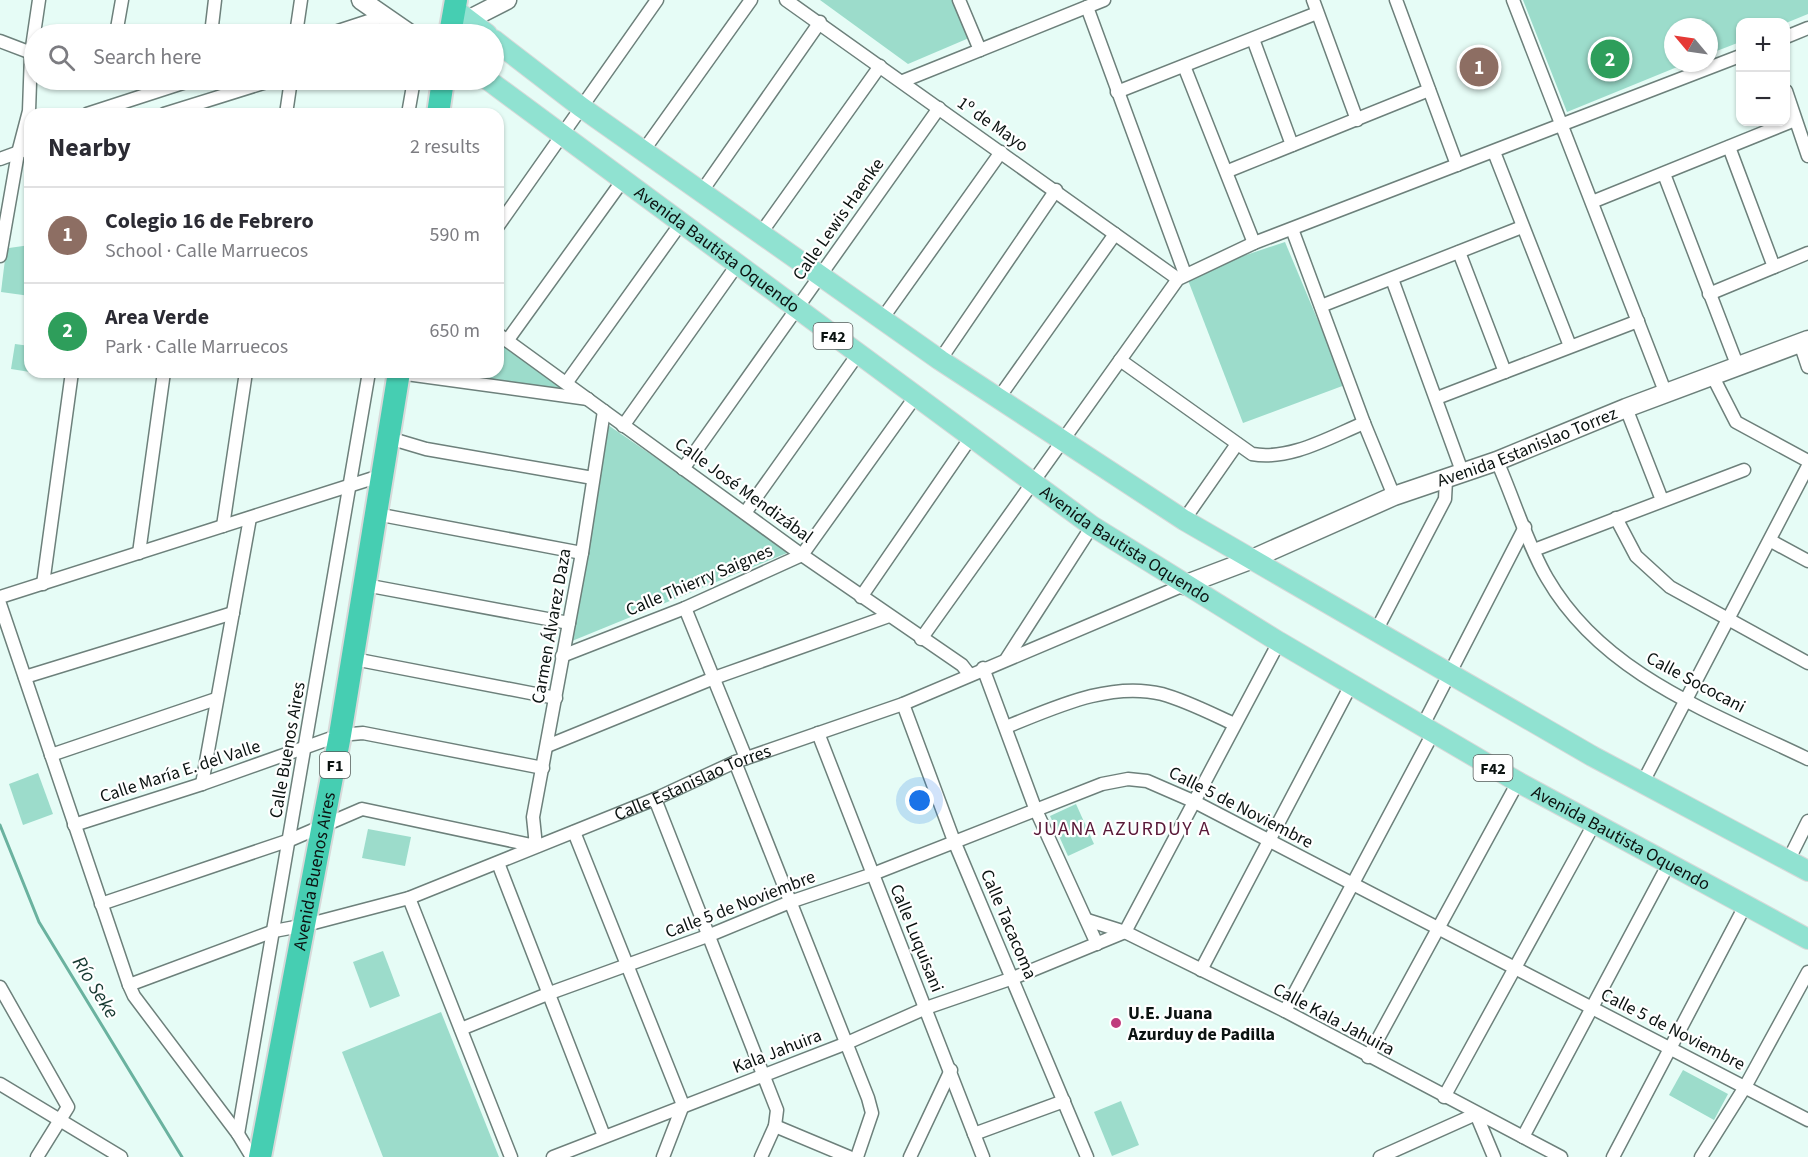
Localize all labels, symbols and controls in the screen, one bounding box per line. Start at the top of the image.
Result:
north arrow [1664,18,1718,72]
map controls [1736,18,1790,126]
button: + [1736,18,1790,72]
search box [24,24,504,90]
pin: 2 [1590,36,1630,82]
icon: search [45,41,78,74]
text: Search here [93,41,201,73]
pin: 1 [1460,44,1498,90]
button: − [1736,72,1790,126]
street label: 1º de Mayo [952,91,1033,158]
text: Nearby [48,129,131,166]
text: 2 results [410,133,480,161]
street label: Calle Lewis Haenke [787,153,890,286]
street label: Avenida Bautista Oquendo [629,180,805,319]
text: Colegio 16 de Febrero [105,205,314,237]
text: 1 [62,221,73,249]
text: 590 m [430,221,480,249]
text: School · Calle Marruecos [105,237,308,265]
text: Area Verde [105,301,209,333]
text: 2 [62,317,73,345]
text: 650 m [430,317,480,345]
road number: F42 [814,323,852,349]
text: Park · Calle Marruecos [105,333,288,361]
street label: Avenida Estanislao Torrez [1434,401,1621,493]
street label: Calle José Mendizábal [669,432,818,549]
street label: Avenida Bautista Oquendo [1035,480,1216,610]
street label: Calle Thierry Saignes [622,538,776,623]
street label: Carmen Álvarez Daza [526,547,577,706]
street label: Calle Sococani [1642,646,1750,719]
street label: Calle Buenos Aires [263,680,312,820]
street label: Calle María E. del Valle [97,734,264,809]
street label: Calle Estanislao Torres [610,739,774,827]
road number: F1 [320,752,350,778]
road number: F42 [1474,755,1512,781]
street label: Calle 5 de Noviembre [1164,760,1317,855]
street label: Avenida Bautista Oquendo [1527,780,1715,897]
your location [905,786,934,815]
street label: Avenida Buenos Aires [287,790,342,952]
district label: JUANA AZURDUY A [1033,815,1211,843]
street label: Calle 5 de Noviembre [661,864,819,945]
street label: Calle Tacacoma [974,865,1043,983]
street label: Calle Luquisani [883,880,950,996]
water label: Río Seke [65,951,125,1024]
street label: Calle Kala Jahuira [1269,977,1399,1062]
street label: Calle 5 de Noviembre [1596,982,1749,1077]
place label: U.E. Juana Azurduy de Padilla [1127,1001,1275,1047]
marker: U.E. Juana Azurduy de Padilla [1109,1016,1123,1030]
street label: Kala Jahuira [729,1023,825,1080]

